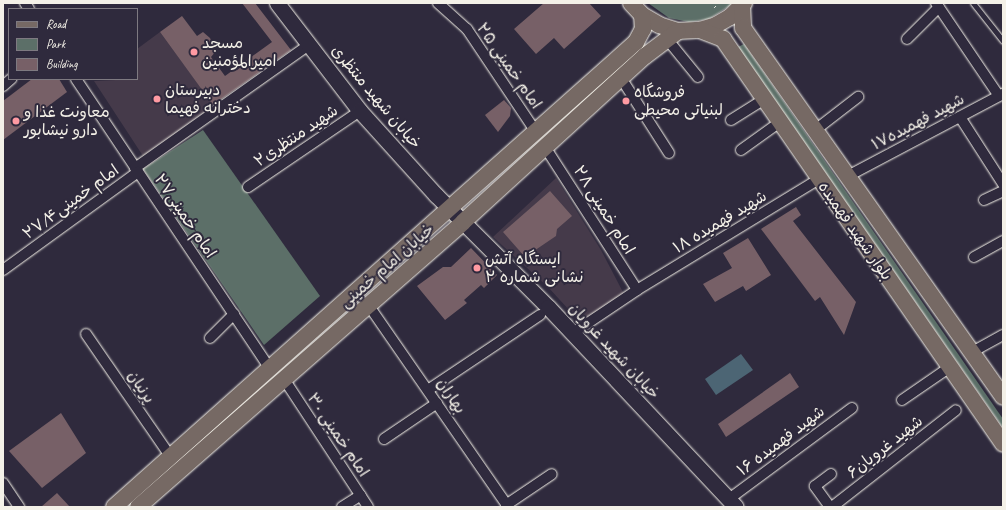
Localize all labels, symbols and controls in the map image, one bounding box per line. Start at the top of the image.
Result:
legend [8,8,138,80]
text: Road [46,16,66,32]
street label: امام خمینی ۲۵ [472,19,546,113]
place label: مسجد امیرالمؤمنین [202,33,276,71]
text: Park [46,36,65,52]
street label: خیابان شهید منتظری [327,41,425,153]
marker: مسجد امیرالمؤمنین [189,47,199,57]
text: Building [46,56,78,72]
place label: دبیرستان دخترانه فهیما [165,80,251,118]
place label: فروشگاه لبنیاتی محیطی [634,82,723,120]
street label: شهید فهمیده۱۷ [868,89,968,155]
marker: دبیرستان دخترانه فهیما [152,94,162,104]
marker: فروشگاه لبنیاتی محیطی [621,96,631,106]
street label: شهید منتظری۲ [250,101,342,171]
place label: معاونت غذا و دارو نیشابور [24,102,110,140]
marker: معاونت غذا و دارو نیشابور [11,116,21,126]
street label: امام خمینی۲۷/۴ [19,161,123,243]
street label: امام خمینی ۲۸ [569,162,639,258]
street label: امام خمینی۲۷ [150,170,220,262]
street label: بلوار شهید فهمیده [814,178,896,284]
street label: شهید فهمیده ۱۸ [670,186,770,258]
street label: خیابان امام خمینی [336,220,438,312]
place label: ایستگاه آتش نشانی شماره ۲ [485,249,583,287]
marker: ایستگاه آتش نشانی شماره ۲ [472,263,482,273]
street label: خیابان شهید غرویان [564,299,664,403]
street label: پرنیان [123,367,159,407]
street label: بهاران [432,375,470,417]
street label: امام خمینی ۳۰ [303,389,373,481]
street label: شهید فهمیده ۱۶ [733,402,829,480]
street label: شهید غرویان۶ [843,411,927,483]

